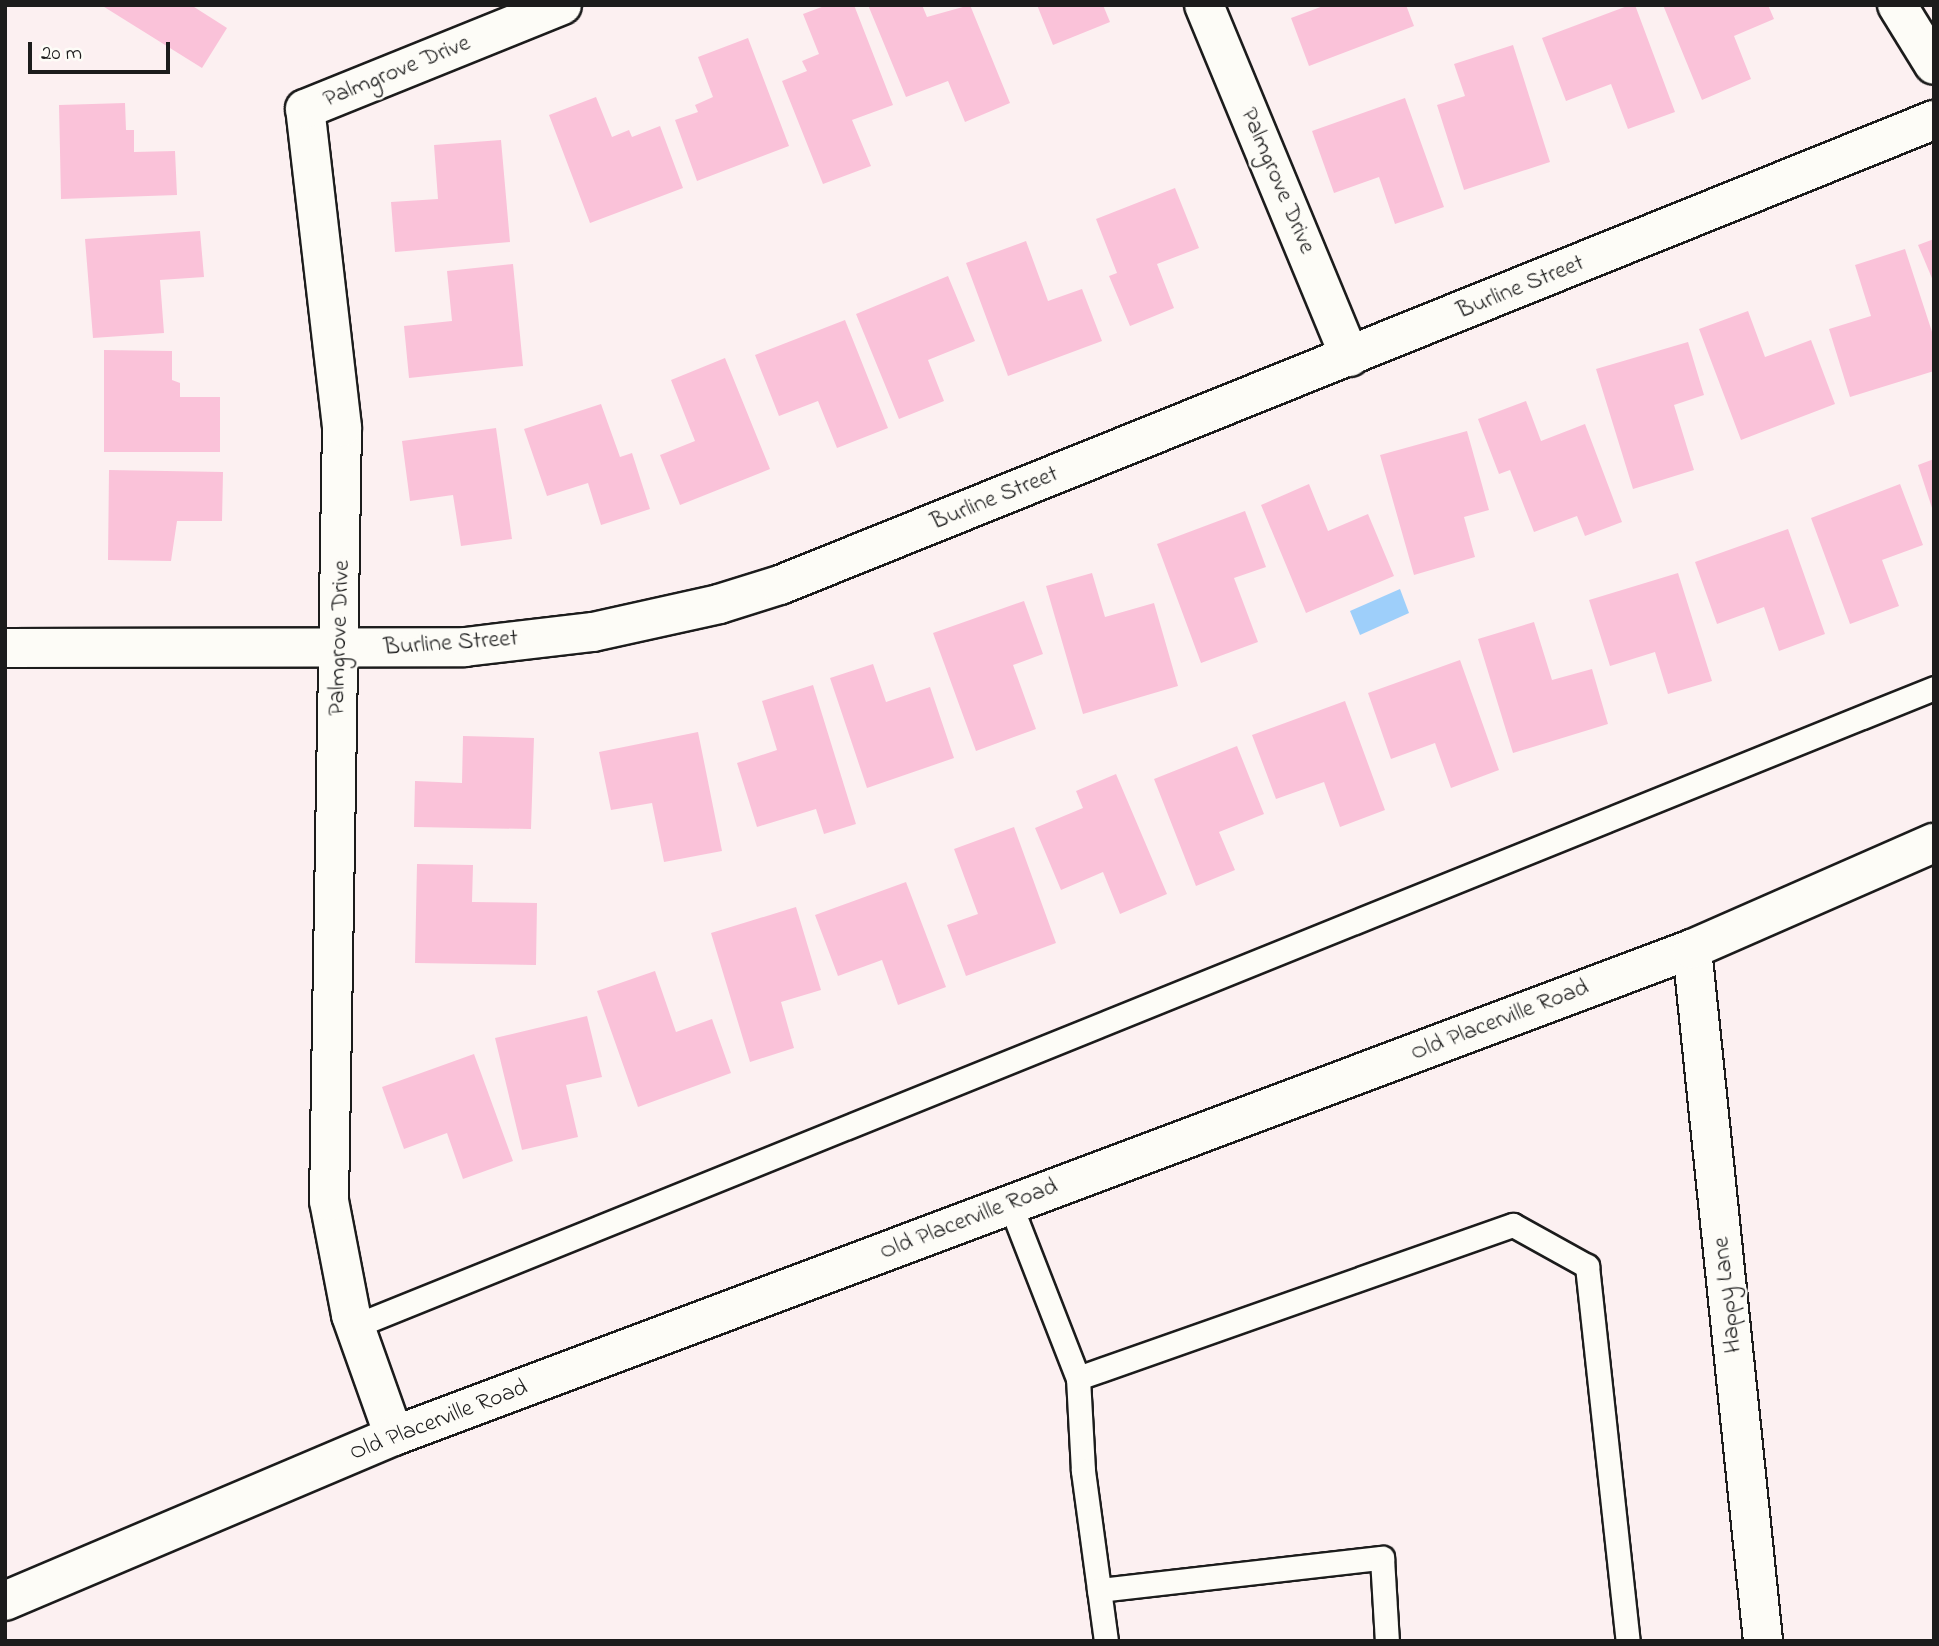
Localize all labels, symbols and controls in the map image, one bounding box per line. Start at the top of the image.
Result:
scale bar [32,28,173,72]
street label: Palmgrove Drive [319,29,475,115]
text: 20 m [41,39,82,69]
street label: Palmgrove Drive [1233,104,1321,258]
street label: Burline Street [1453,249,1589,327]
street label: Burline Street [927,460,1063,538]
street label: Palmgrove Drive [323,560,357,716]
street label: Burline Street [383,625,519,663]
street label: Old Placerville Road [1407,974,1593,1068]
street label: Old Placerville Road [876,1173,1062,1267]
street label: Happy Lane [1708,1235,1748,1355]
street label: Old Placerville Road [346,1374,532,1468]

